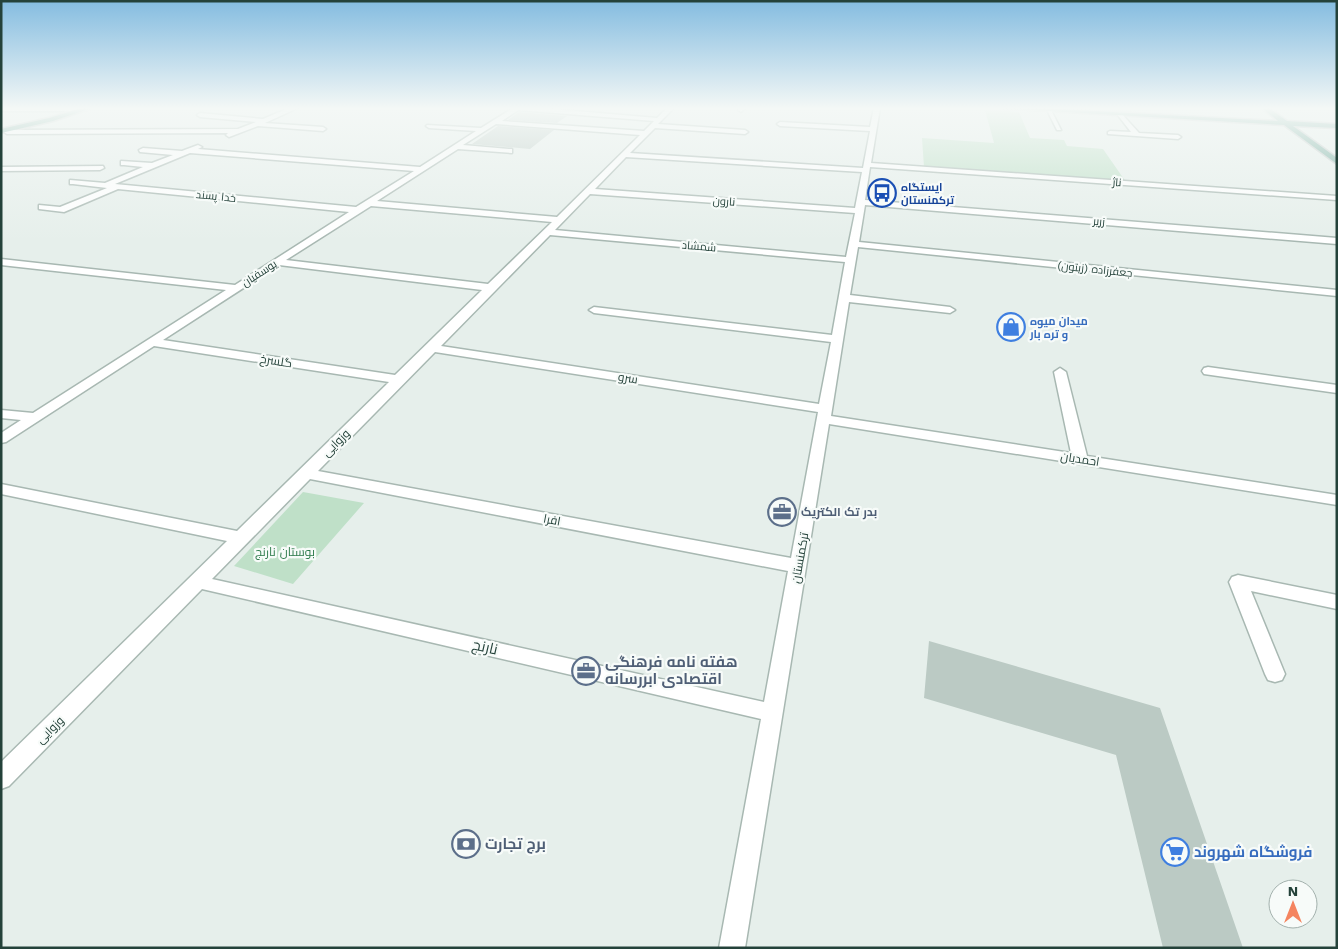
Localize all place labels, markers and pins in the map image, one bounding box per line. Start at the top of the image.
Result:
bus stop icon: ایستگاه ترکمنستان [867,178,897,208]
place label: ایستگاه ترکمنستان [901,181,955,207]
shop icon: میدان میوه و تره بار [996,312,1026,342]
place label: میدان میوه و تره بار [1029,315,1088,342]
office icon: بدر تک الکتریک [767,497,797,527]
place label: بدر تک الکتریک [801,505,877,520]
place label: هفته نامه فرهنگی اقتصادی ابررسانه [605,653,738,688]
office icon: هفته نامه فرهنگی اقتصادی ابررسانه [571,656,601,686]
bank icon: برج تجارت [451,829,481,859]
place label: برج تجارت [485,835,546,854]
supermarket icon: فروشگاه شهروند [1160,837,1190,867]
place label: فروشگاه شهروند [1194,843,1312,861]

